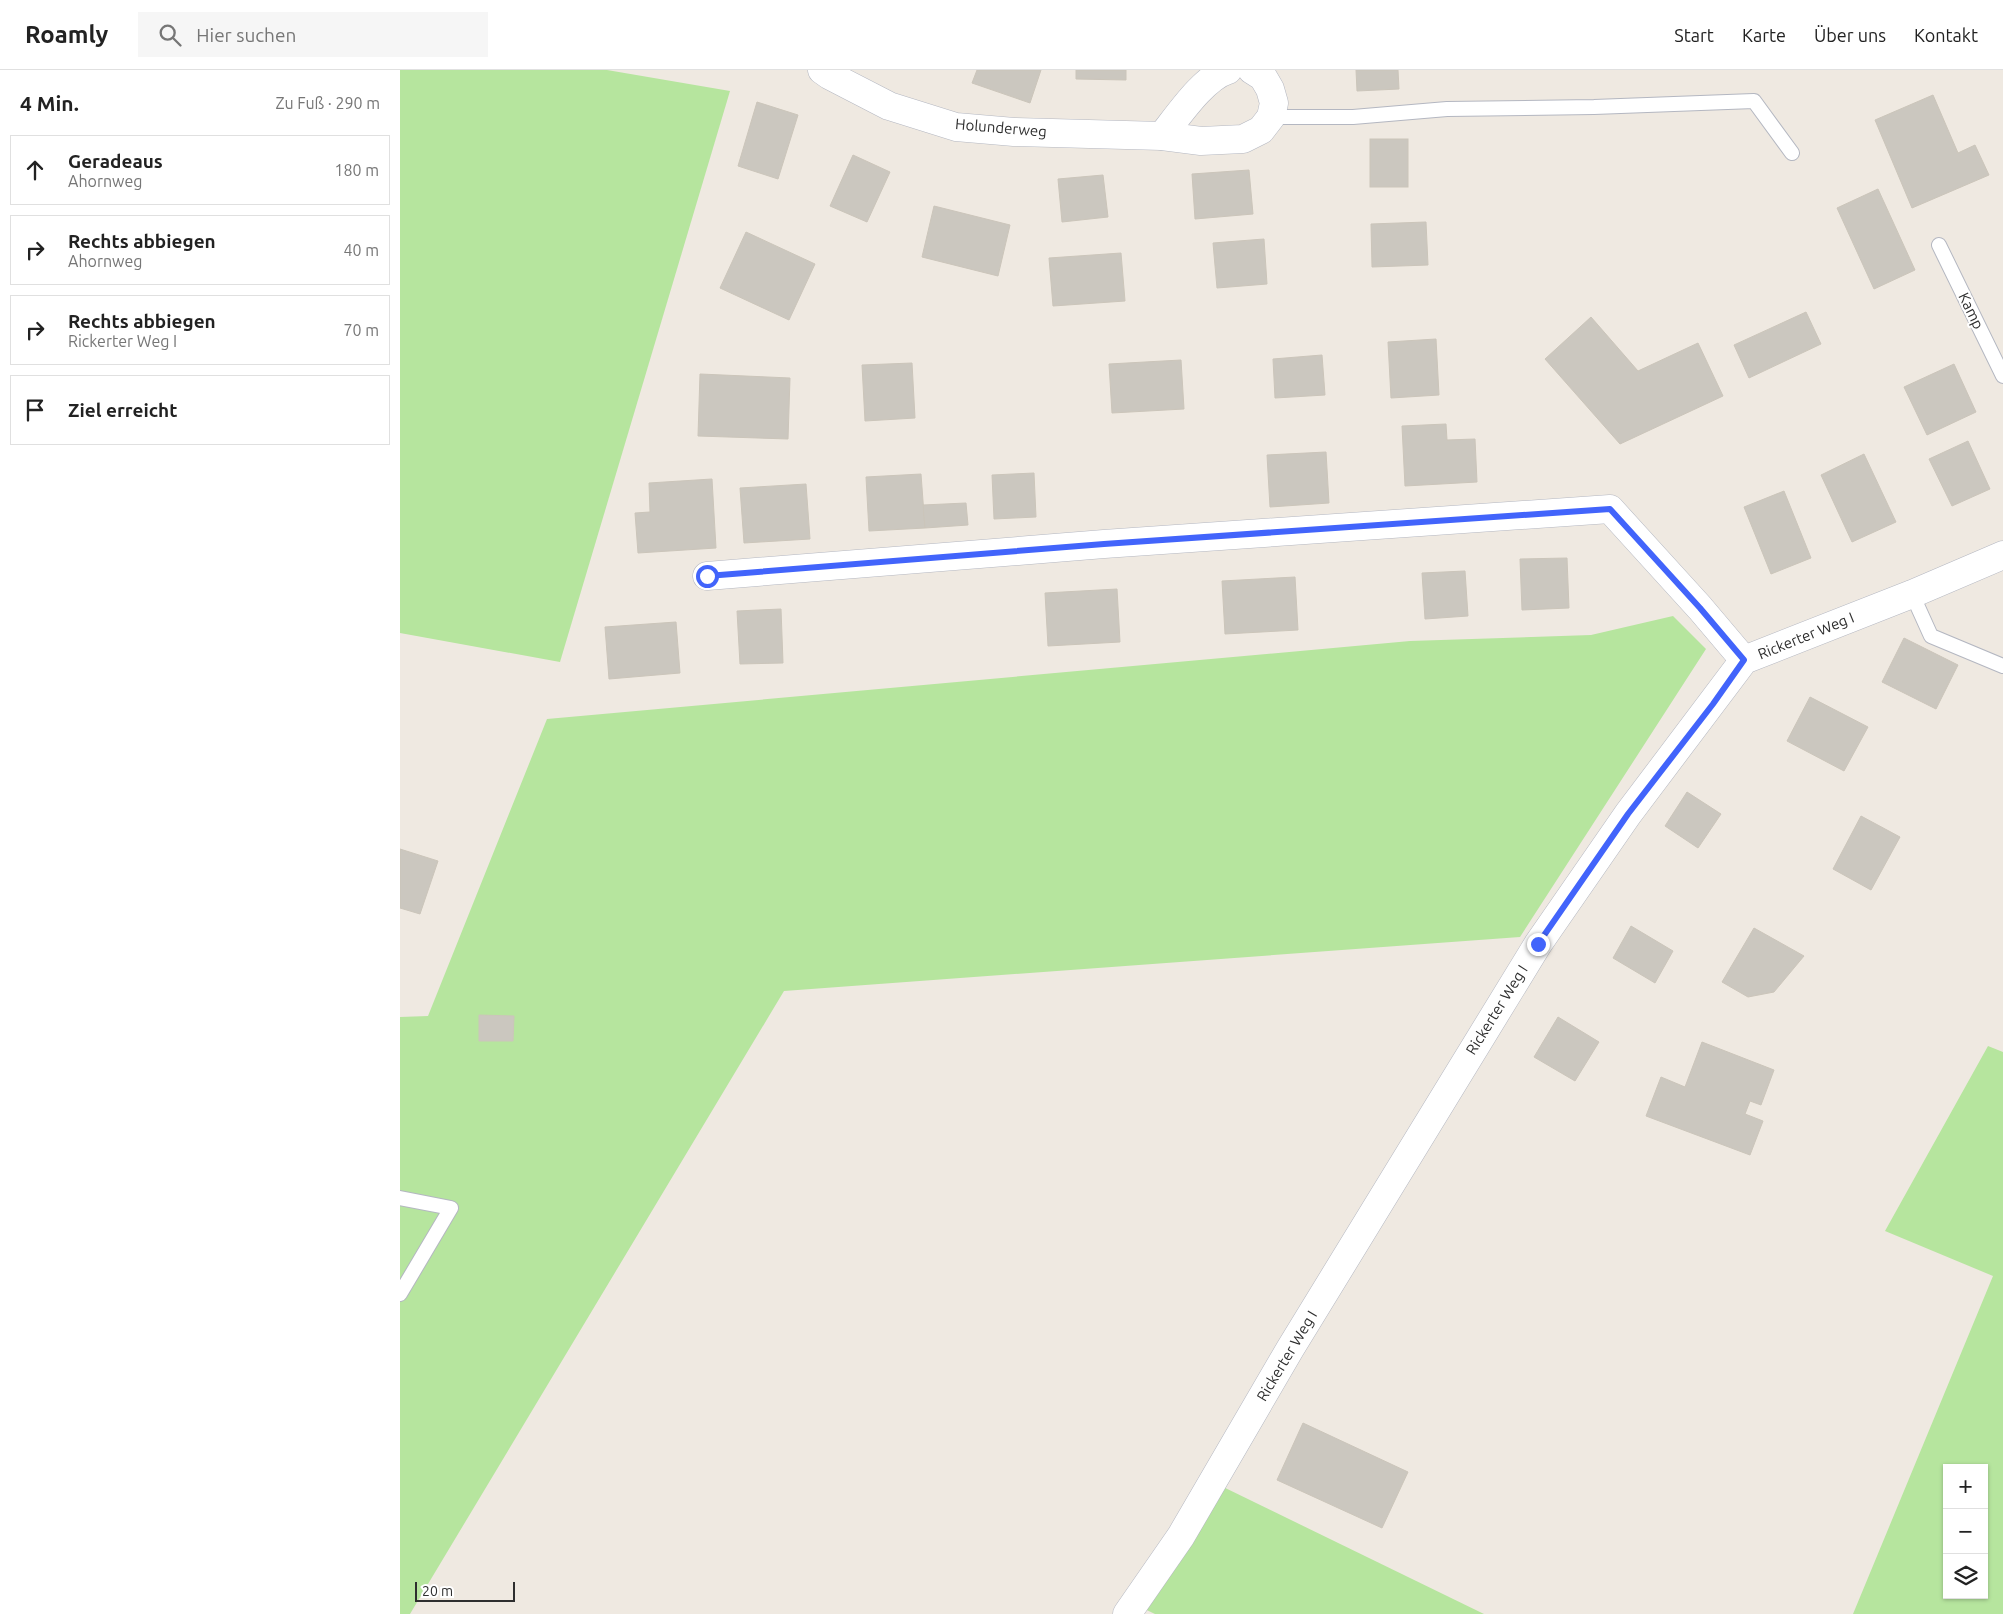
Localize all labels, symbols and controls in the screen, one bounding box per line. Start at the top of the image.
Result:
search box [138,12,488,57]
text: Roamly [25,21,108,48]
icon: search [156,21,184,49]
text: Hier suchen [196,24,296,46]
text: Start [1674,25,1714,45]
text: Karte [1742,25,1786,45]
text: Über uns [1814,25,1886,45]
text: Kontakt [1914,25,1978,45]
text: 4 Min. [20,91,79,115]
text: Zu Fuß · 290 m [275,94,380,112]
street label: Holunderweg [955,115,1048,140]
text: Geradeaus [68,150,163,172]
icon: ahead [21,156,49,184]
text: 180 m [334,161,379,179]
text: Ahornweg [68,172,143,190]
text: Rechts abbiegen [68,230,216,252]
icon: right [21,236,49,264]
text: 40 m [343,241,379,259]
text: Ahornweg [68,252,143,270]
street label: Kamp [1955,290,1988,332]
text: Rechts abbiegen [68,310,216,332]
icon: right [21,316,49,344]
text: 70 m [343,321,379,339]
text: Rickerter Weg I [68,332,177,350]
icon: arrive [21,396,49,424]
text: Ziel erreicht [68,399,177,421]
route start [696,565,719,588]
street label: Rickerter Weg I [1755,608,1856,663]
route end [1527,933,1550,956]
street label: Rickerter Weg I [1462,962,1531,1058]
street label: Rickerter Weg I [1253,1307,1320,1404]
map controls [1943,1464,1988,1599]
button: + [1943,1464,1988,1509]
button: − [1943,1509,1988,1554]
button: layers [1943,1554,1988,1599]
scale bar [415,1579,515,1602]
text: 20 m [422,1583,453,1599]

